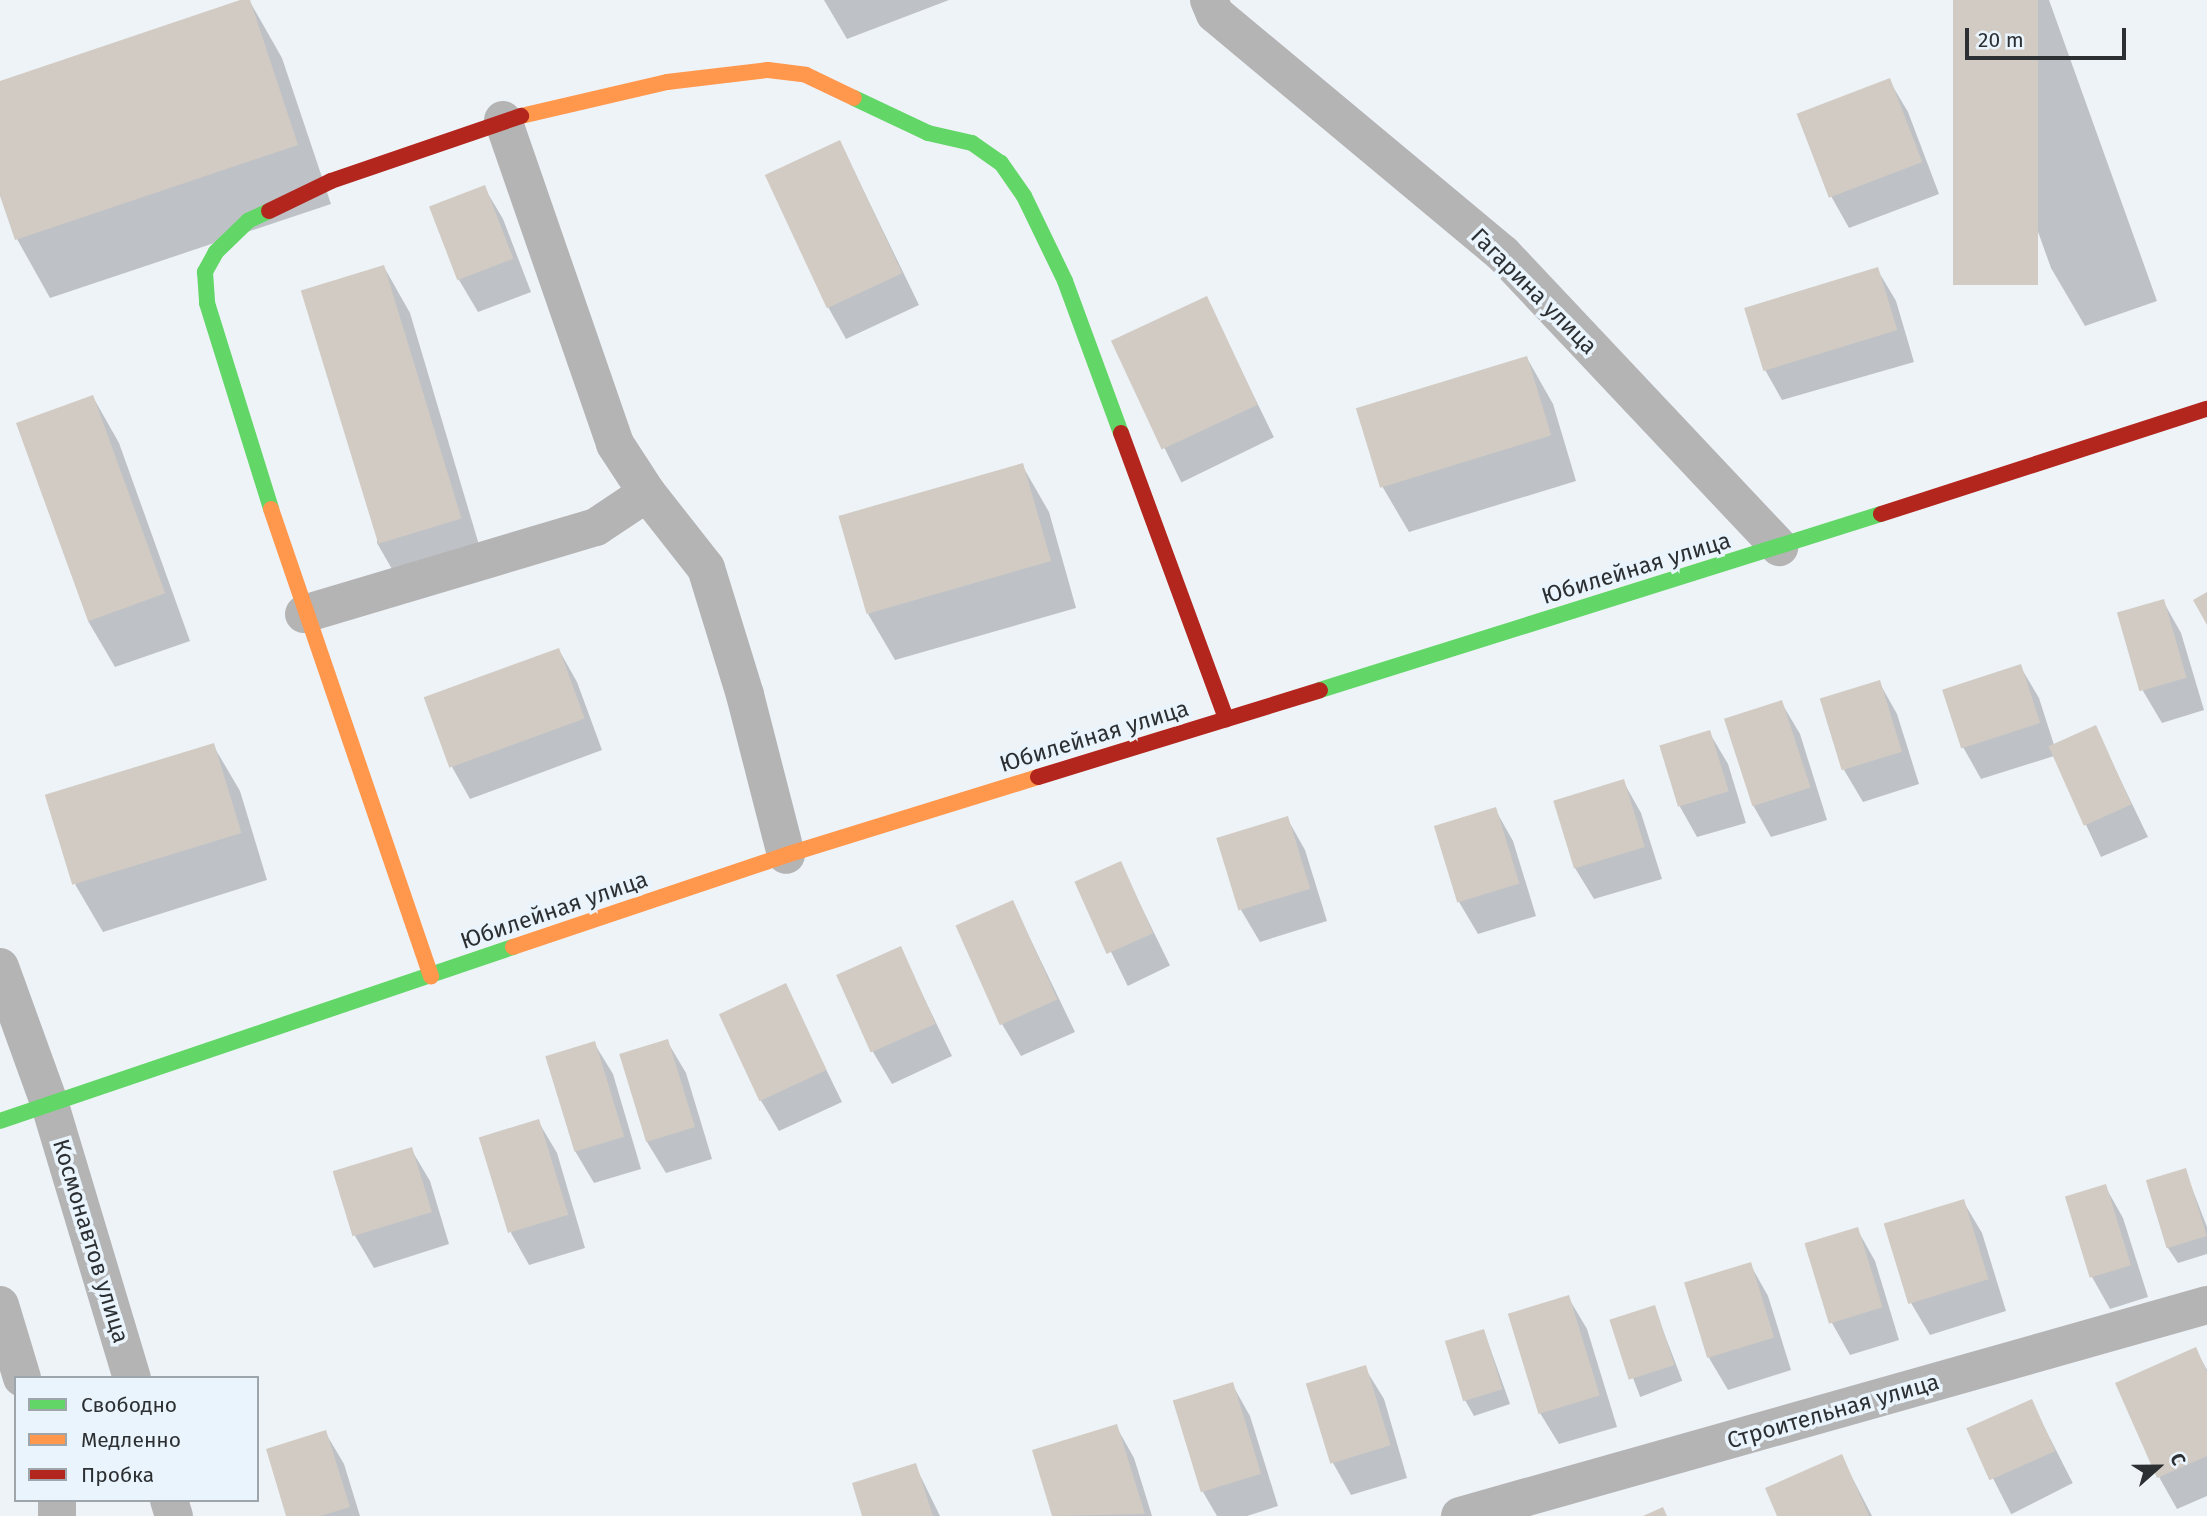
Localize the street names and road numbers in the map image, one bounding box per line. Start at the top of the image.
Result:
street label: Гагарина улица [1465,222,1603,360]
street label: Юбилейная улица [1538,526,1734,610]
street label: Юбилейная улица [996,694,1192,778]
street label: Юбилейная улица [457,865,651,955]
street label: Космонавтов улица [47,1136,135,1346]
street label: Строительная улица [1724,1368,1942,1454]

